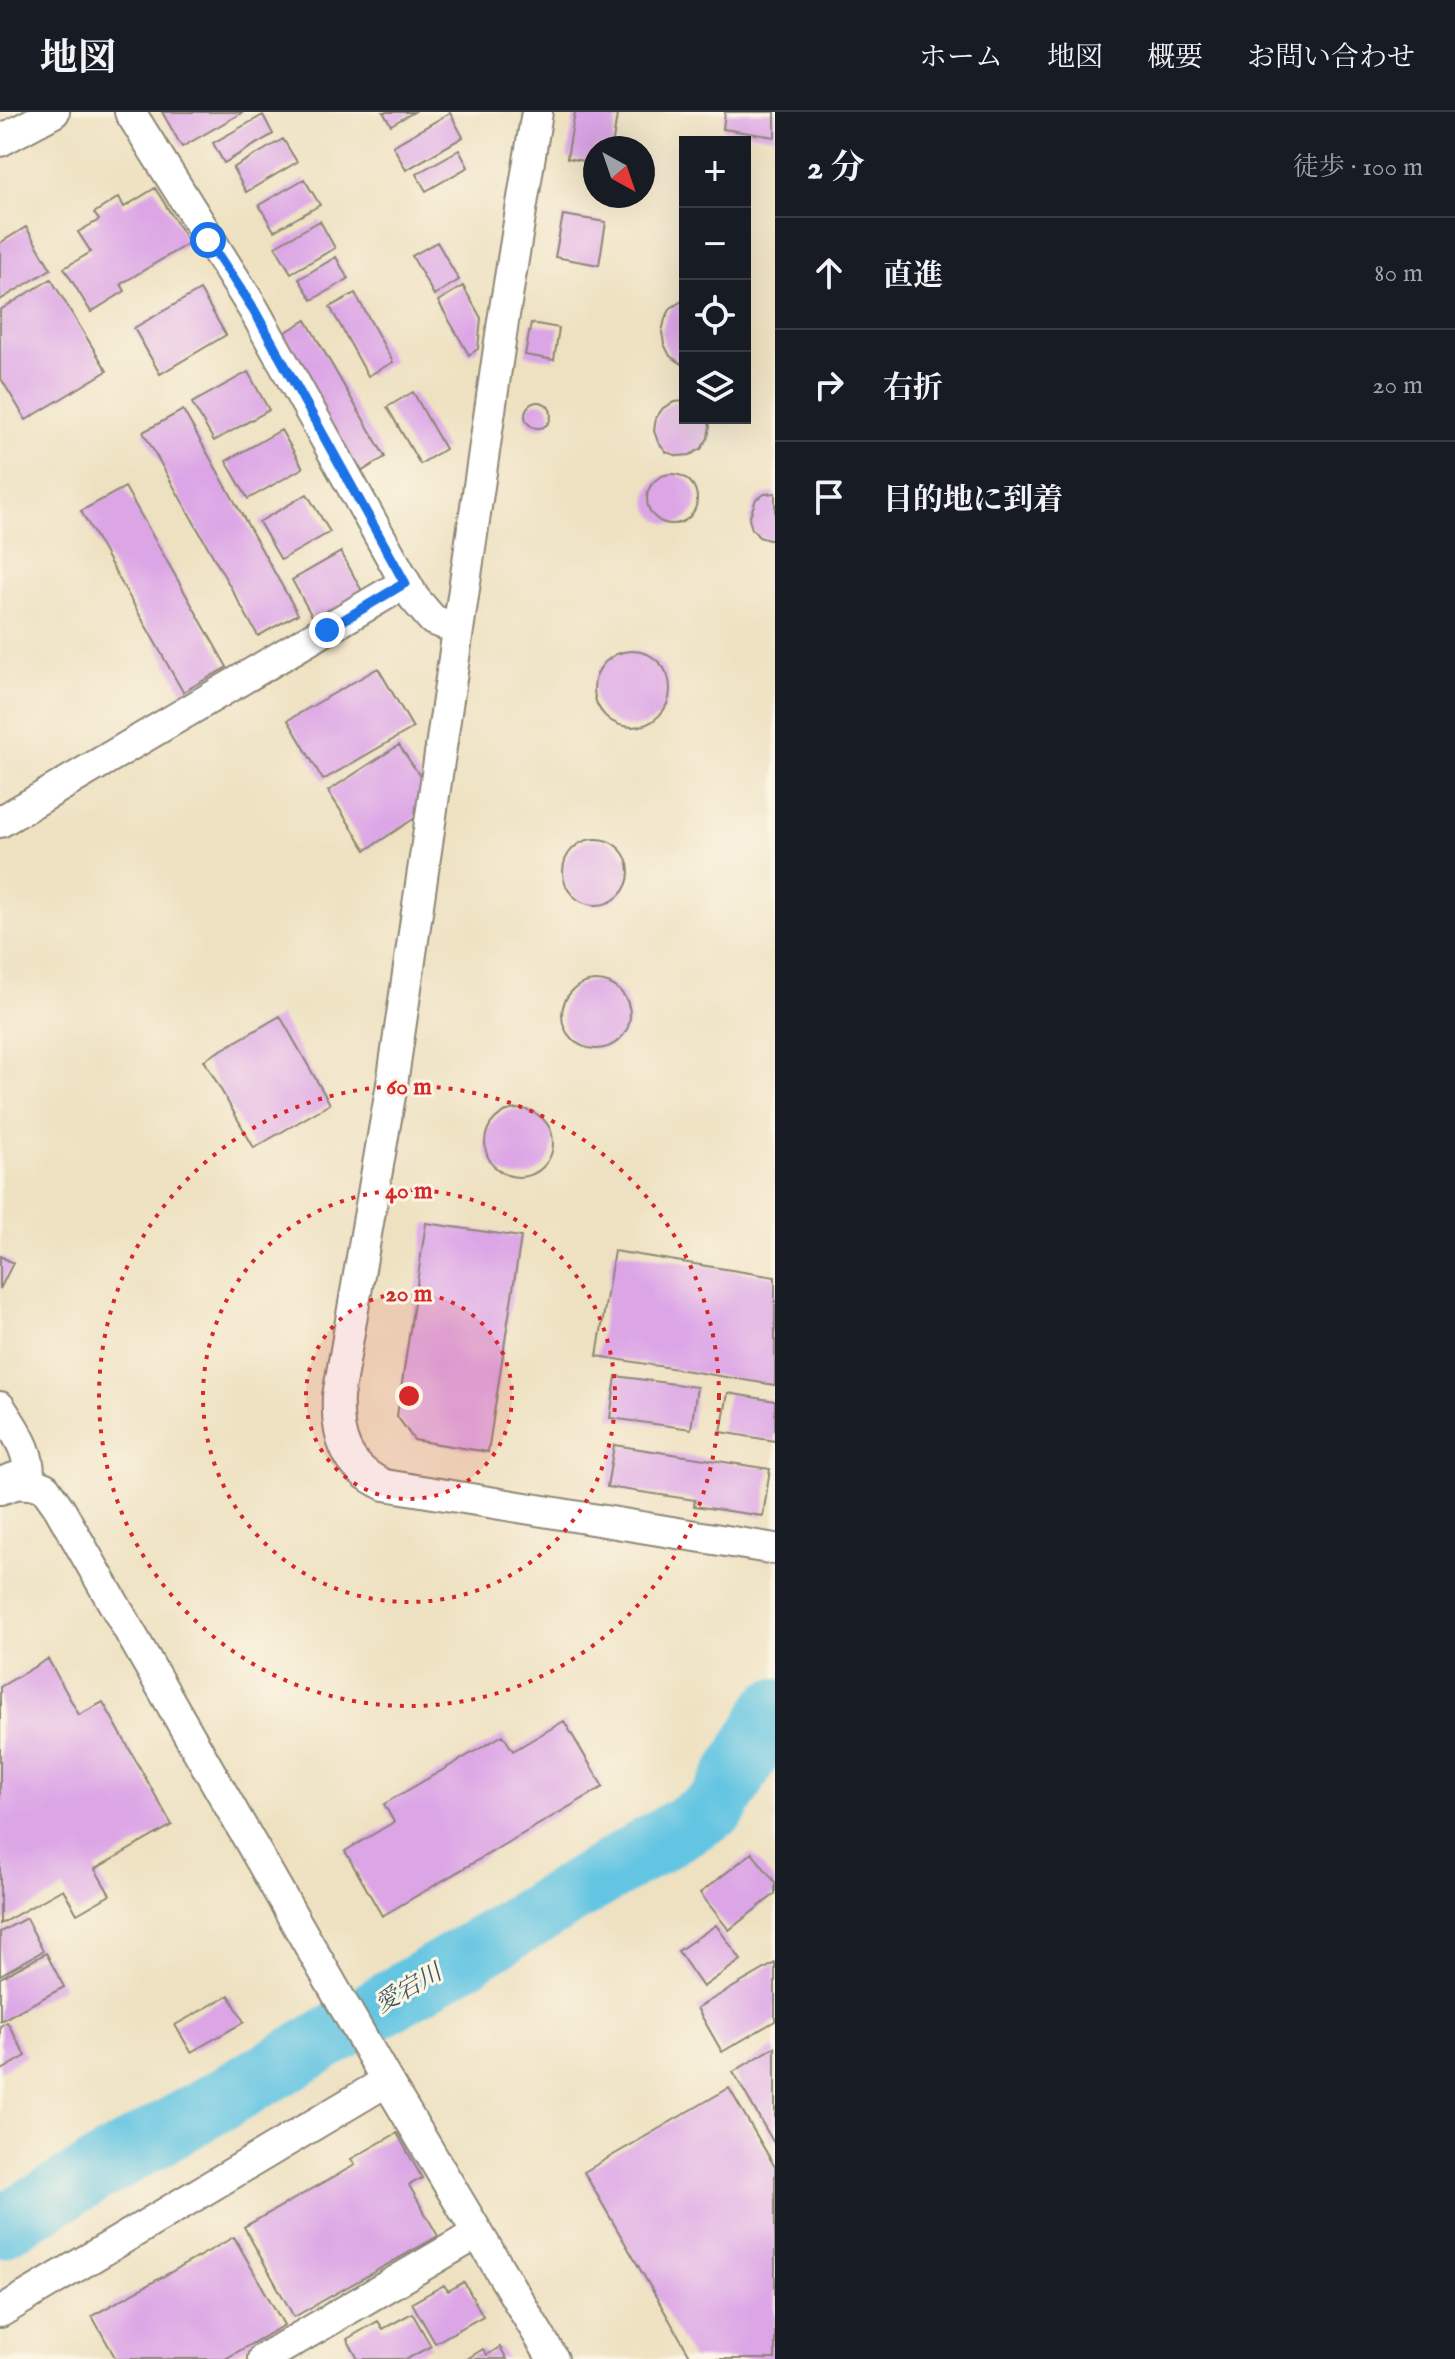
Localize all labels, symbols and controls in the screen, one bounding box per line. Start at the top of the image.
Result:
text: 地図 [40,36,116,84]
text: ホーム [919,41,1003,76]
text: 地図 [1047,41,1103,76]
text: 概要 [1147,41,1203,76]
text: お問い合わせ [1247,41,1415,76]
north arrow [583,136,655,208]
map controls [679,136,751,424]
button: + [679,136,751,208]
text: 2 分 [807,147,864,190]
text: 徒歩 · 100 m [1293,151,1423,184]
button: − [679,208,751,280]
route start [190,222,226,258]
icon: ahead [807,251,851,295]
text: 80 m [1374,257,1423,290]
text: 直進 [883,258,943,296]
button: locate [679,280,751,352]
button: layers [679,352,751,424]
icon: right [807,363,851,407]
text: 20 m [1372,369,1423,402]
text: 右折 [883,370,943,408]
icon: arrive [807,475,851,519]
text: 目的地に到着 [883,482,1063,520]
route end [309,612,345,648]
text: 60 m [386,1072,432,1103]
text: 40 m [385,1176,433,1207]
text: 20 m [386,1279,433,1310]
centre of rings [395,1382,423,1410]
water label: 愛宕川 [370,1956,450,2021]

